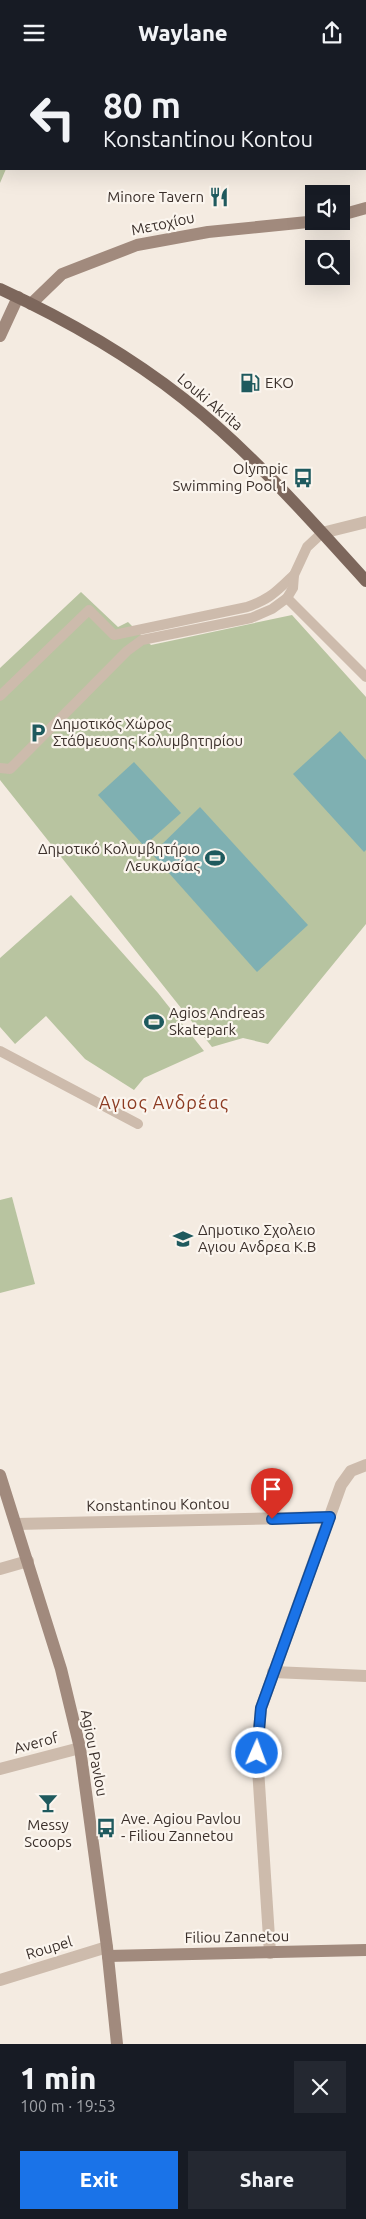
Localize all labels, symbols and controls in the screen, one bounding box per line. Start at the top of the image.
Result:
icon: menu [20,19,48,47]
icon: share [318,19,346,47]
text: Waylane [138,20,228,45]
icon: left [20,85,85,150]
text: 80 m [103,85,181,125]
text: Konstantinou Kontou [103,126,313,151]
map controls [305,185,350,285]
button: sound [305,185,350,230]
restaurant icon: Minore Tavern [208,186,230,208]
place label: Minore Tavern [107,188,204,205]
street label: Μετοχίου [130,209,196,239]
button: search [305,240,350,285]
street label: Louki Akrita [174,369,246,434]
fuel station icon: EKO [239,372,261,394]
place label: EKO [265,374,294,391]
place label: Olympic Swimming Pool 1 [173,460,288,494]
bus stop icon: Olympic Swimming Pool 1 [292,467,314,489]
place label: Δημοτικός Χώρος Στάθμευσης Κολυμβητηρίου [53,715,243,749]
parking icon: Δημοτικός Χώρος Στάθμευσης Κολυμβητηρίου [27,722,49,744]
place label: Δημοτικό Κολυμβητήριο Λευκωσίας [38,840,200,874]
sports icon: Δημοτικό Κολυμβητήριο Λευκωσίας [204,847,226,869]
place label: Agios Andreas Skatepark [169,1004,265,1038]
sports icon: Agios Andreas Skatepark [143,1011,165,1033]
district label: Αγιος Ανδρέας [99,1092,229,1113]
place label: Δημοτικο Σχολειο Αγιου Ανδρεα Κ.Β [198,1221,316,1255]
school or university icon: Δημοτικο Σχολειο Αγιου Ανδρεα Κ.Β [172,1228,194,1250]
pin [251,1468,293,1519]
icon: arrive [258,1475,286,1503]
street label: Konstantinou Kontou [86,1495,230,1514]
street label: Agiou Pavlou [78,1708,111,1798]
position arrow [230,1726,282,1778]
street label: Averof [12,1728,60,1757]
bar icon: Messy Scoops [37,1792,59,1814]
place label: Ave. Agiou Pavlou - Filiou Zannetou [121,1810,241,1844]
place label: Messy Scoops [24,1816,72,1850]
bus stop icon: Ave. Agiou Pavlou - Filiou Zannetou [95,1817,117,1839]
street label: Filiou Zannetou [184,1927,289,1946]
street label: Roupel [24,1932,74,1963]
text: 1 min [20,2061,96,2095]
button: close [294,2061,346,2113]
text: 100 m · 19:53 [20,2097,116,2115]
button: Exit [20,2151,178,2209]
button: Share [188,2151,346,2209]

